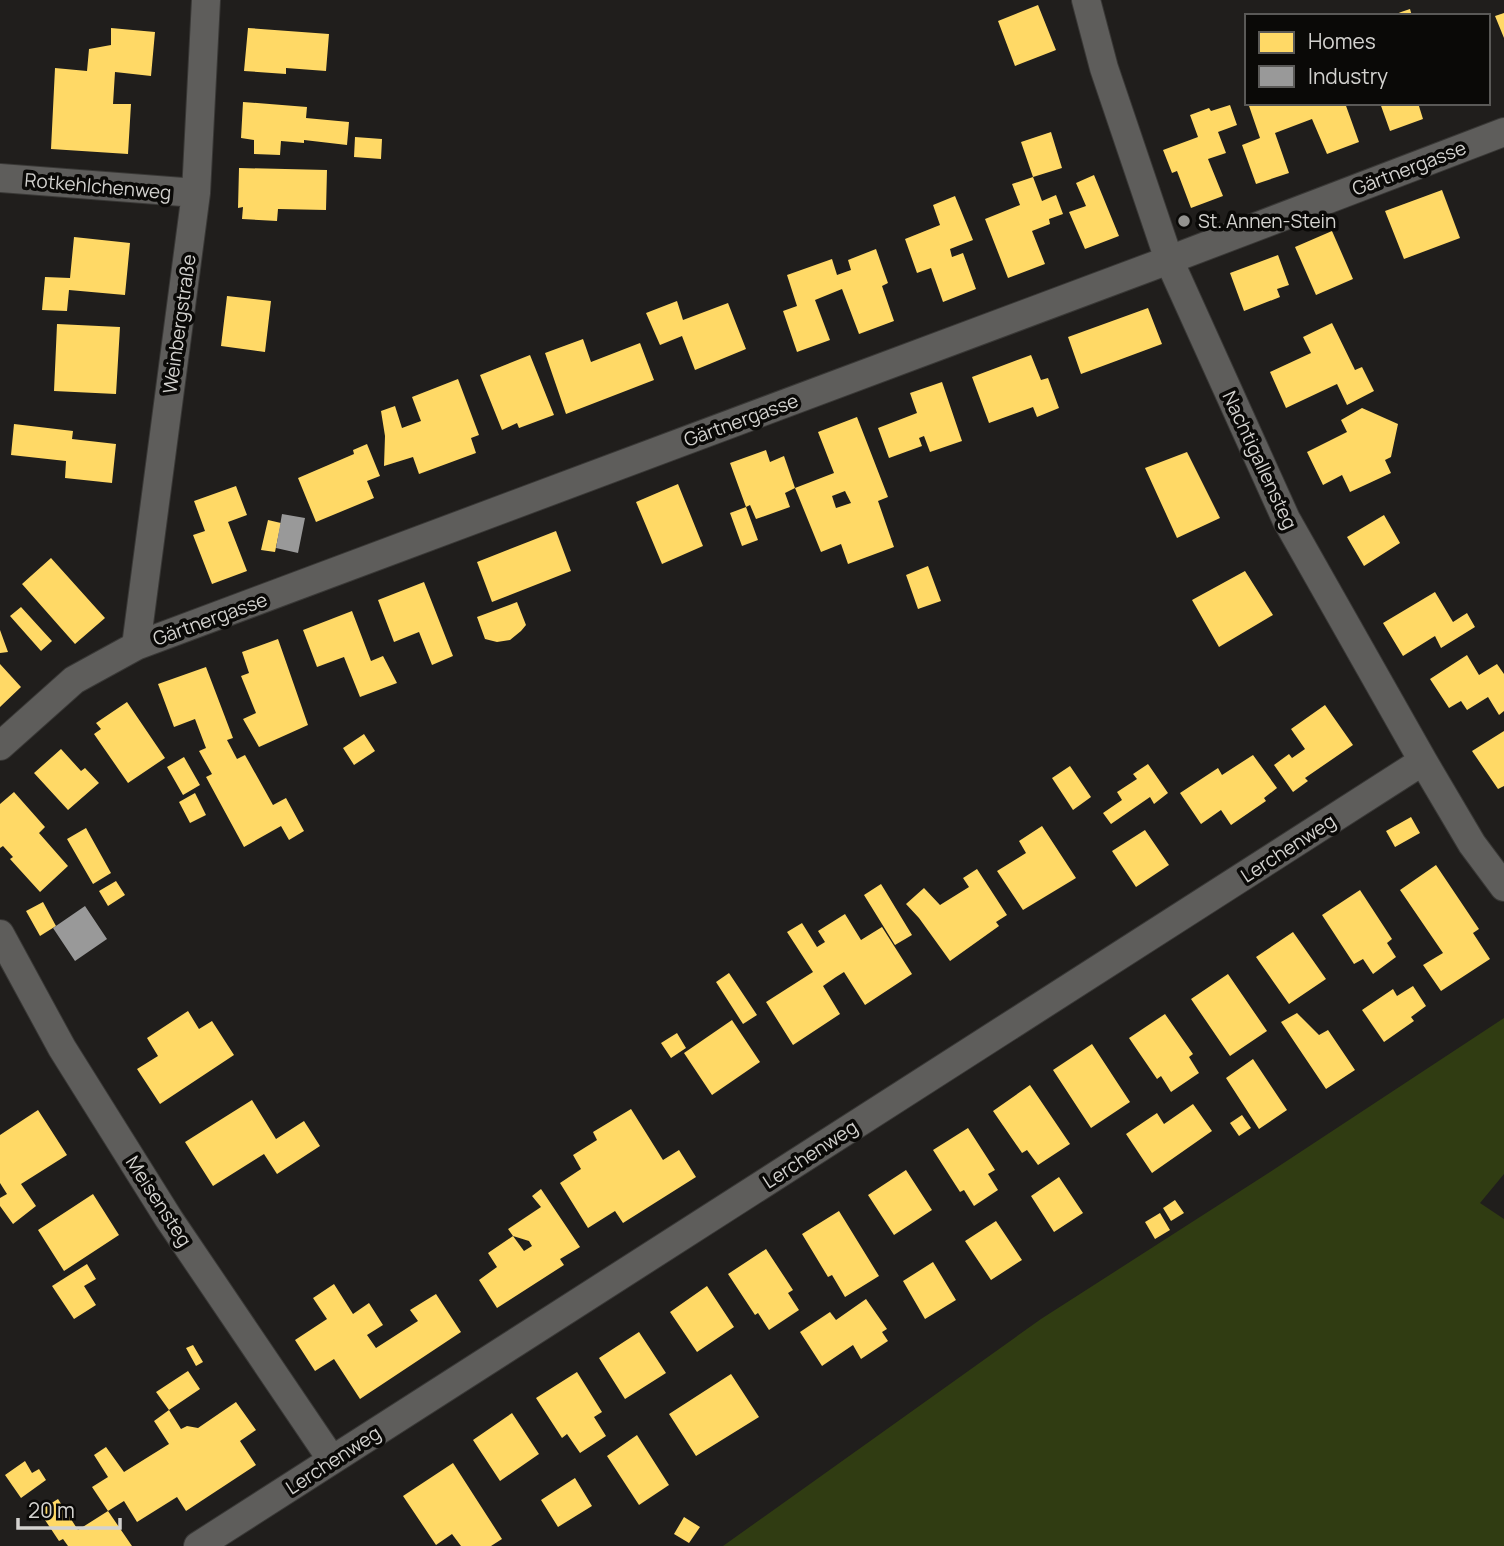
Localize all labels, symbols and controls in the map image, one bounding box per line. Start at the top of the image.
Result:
legend [1245,14,1490,105]
text: Homes [1308,27,1376,55]
text: Industry [1308,62,1388,90]
street label: Gärtnergasse [1348,134,1470,202]
street label: Rotkehlchenweg [23,167,173,205]
place label: St. Annen-Stein [1198,208,1336,234]
marker: St. Annen-Stein [1176,213,1192,229]
street label: Weinbergstraße [156,253,202,395]
street label: Gärtnergasse [680,387,802,453]
street label: Nachtigallensteg [1217,387,1303,533]
street label: Gärtnergasse [149,586,271,652]
street label: Lerchenweg [1236,808,1340,888]
street label: Lerchenweg [758,1114,862,1194]
street label: Meisensteg [120,1151,198,1251]
street label: Lerchenweg [281,1420,385,1500]
scale bar [18,1486,119,1530]
text: 20 m [28,1496,75,1524]

